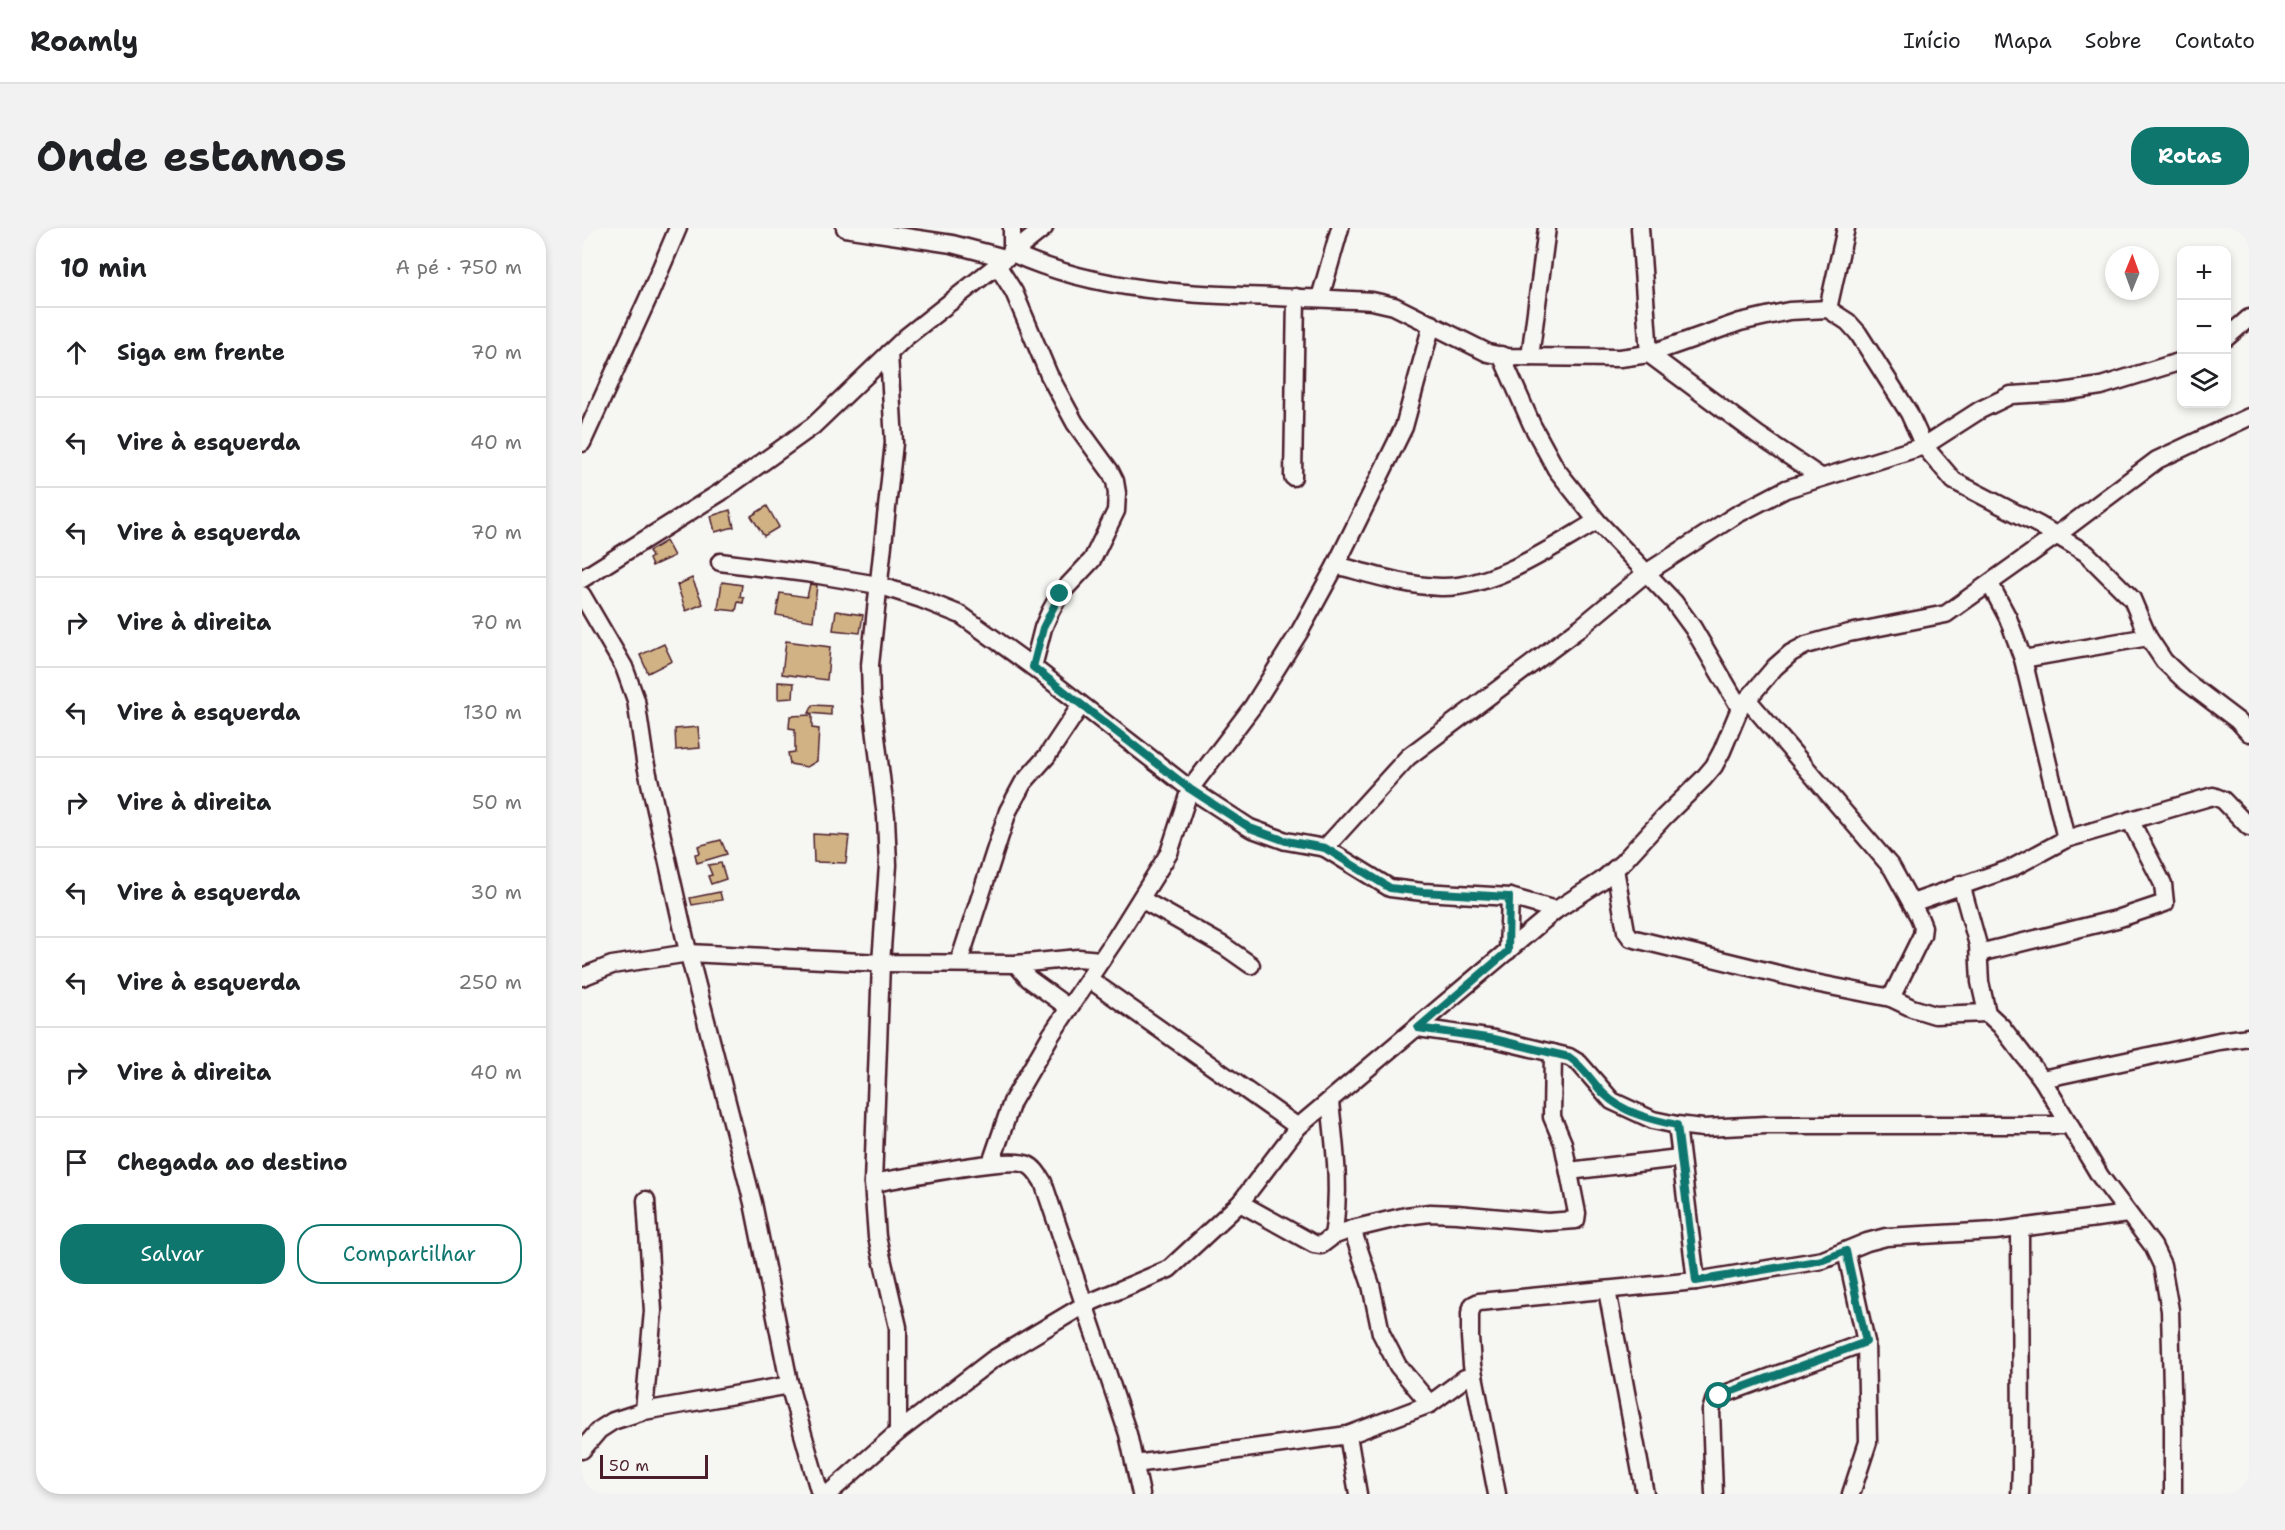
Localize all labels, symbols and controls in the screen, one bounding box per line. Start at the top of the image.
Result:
text: Roamly [30,22,138,60]
text: Início [1903,27,1961,55]
text: Mapa [1994,27,2052,55]
text: Sobre [2085,27,2142,55]
text: Contato [2175,27,2255,55]
button: Rotas [2131,127,2249,185]
text: Onde estamos [36,128,347,184]
north arrow [2105,246,2159,300]
map controls [2177,246,2231,408]
button: + [2177,246,2231,300]
text: 10 min [60,250,147,285]
text: A pé · 750 m [395,254,522,280]
button: − [2177,300,2231,354]
icon: ahead [60,336,93,369]
text: Siga em frente [117,338,285,367]
text: 70 m [470,339,522,365]
button: layers [2177,354,2231,408]
icon: left [60,426,93,459]
text: Vire à esquerda [117,428,300,457]
text: 40 m [470,429,522,455]
icon: left [60,516,93,549]
text: Vire à esquerda [117,518,300,547]
text: 70 m [470,519,522,545]
route end [1046,580,1072,606]
icon: right [60,606,93,639]
text: Vire à direita [117,608,271,637]
text: 70 m [470,609,522,635]
icon: left [60,696,93,729]
text: Vire à esquerda [117,698,300,727]
text: 130 m [463,699,522,725]
icon: right [60,786,93,819]
text: Vire à direita [117,788,271,817]
text: 50 m [472,789,522,815]
icon: left [60,876,93,909]
text: Vire à esquerda [117,878,300,907]
text: 30 m [470,879,522,905]
icon: left [60,966,93,999]
text: Vire à esquerda [117,968,300,997]
text: 250 m [458,969,522,995]
icon: right [60,1056,93,1089]
text: Vire à direita [117,1058,271,1087]
text: 40 m [470,1059,522,1085]
icon: arrive [60,1146,93,1179]
text: Chegada ao destino [117,1148,348,1177]
button: Salvar [60,1224,285,1284]
button: Compartilhar [297,1224,522,1284]
route start [1705,1382,1731,1408]
scale bar [600,1452,708,1480]
text: 50 m [609,1455,649,1476]

